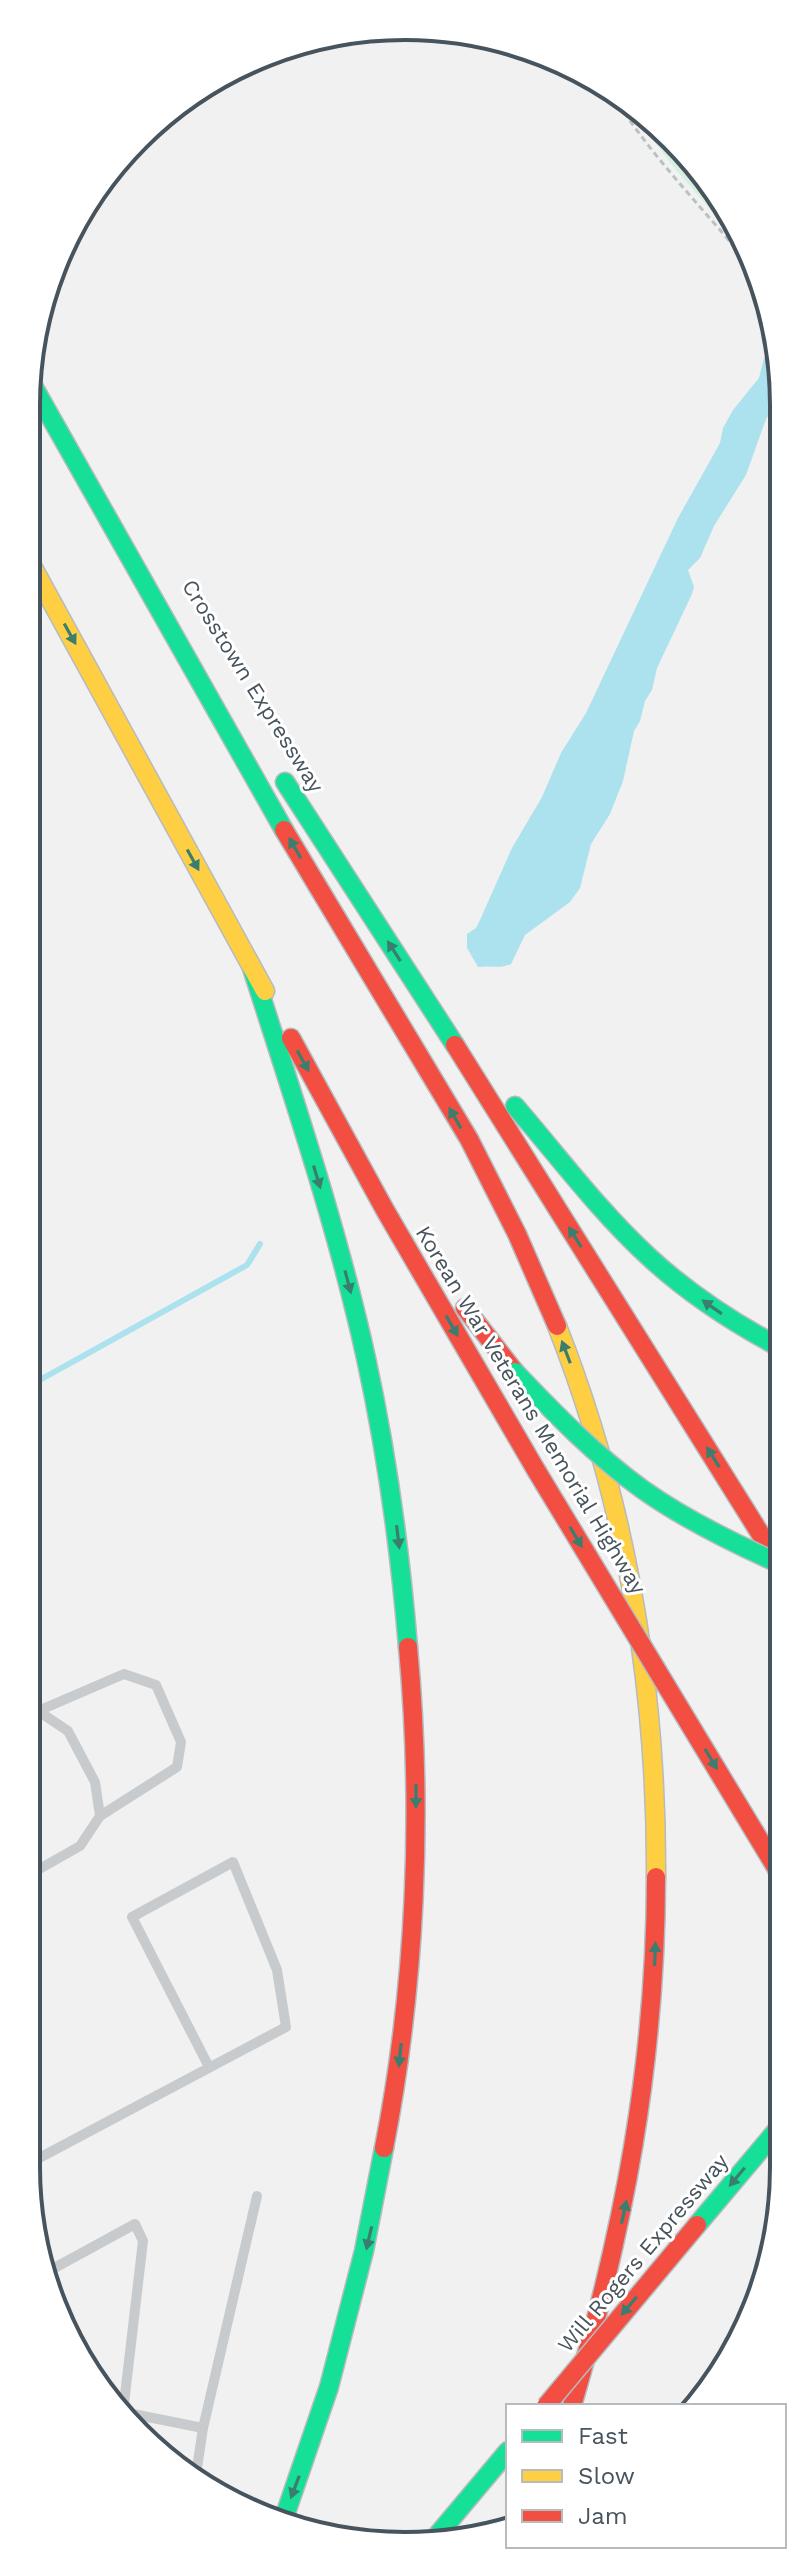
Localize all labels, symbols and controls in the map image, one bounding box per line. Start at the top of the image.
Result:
street label: Crosstown Expressway [177,575,329,798]
one-way arrow [63,623,77,645]
one-way arrow [288,837,302,859]
one-way arrow [187,849,200,872]
one-way arrow [388,940,402,962]
one-way arrow [296,1050,310,1072]
one-way arrow [448,1106,462,1129]
one-way arrow [311,1165,324,1189]
street label: Korean War Veterans Memorial Highway [411,1221,652,1599]
one-way arrow [569,1226,583,1248]
one-way arrow [342,1269,354,1294]
one-way arrow [701,1300,722,1315]
one-way arrow [445,1315,459,1337]
one-way arrow [559,1340,572,1364]
one-way arrow [707,1446,721,1468]
one-way arrow [392,1524,405,1549]
one-way arrow [569,1526,584,1547]
one-way arrow [704,1748,718,1770]
one-way arrow [410,1784,422,1809]
one-way arrow [649,1941,662,1966]
one-way arrow [394,2043,407,2068]
street label: Will Rogers Expressway [553,2148,734,2357]
one-way arrow [729,2167,746,2187]
one-way arrow [618,2199,631,2224]
one-way arrow [362,2226,374,2251]
one-way arrow [621,2296,638,2316]
legend [506,2404,786,2548]
text: Fast [578,2422,628,2450]
text: Slow [578,2462,635,2490]
one-way arrow [288,2475,301,2499]
text: Jam [578,2502,628,2530]

